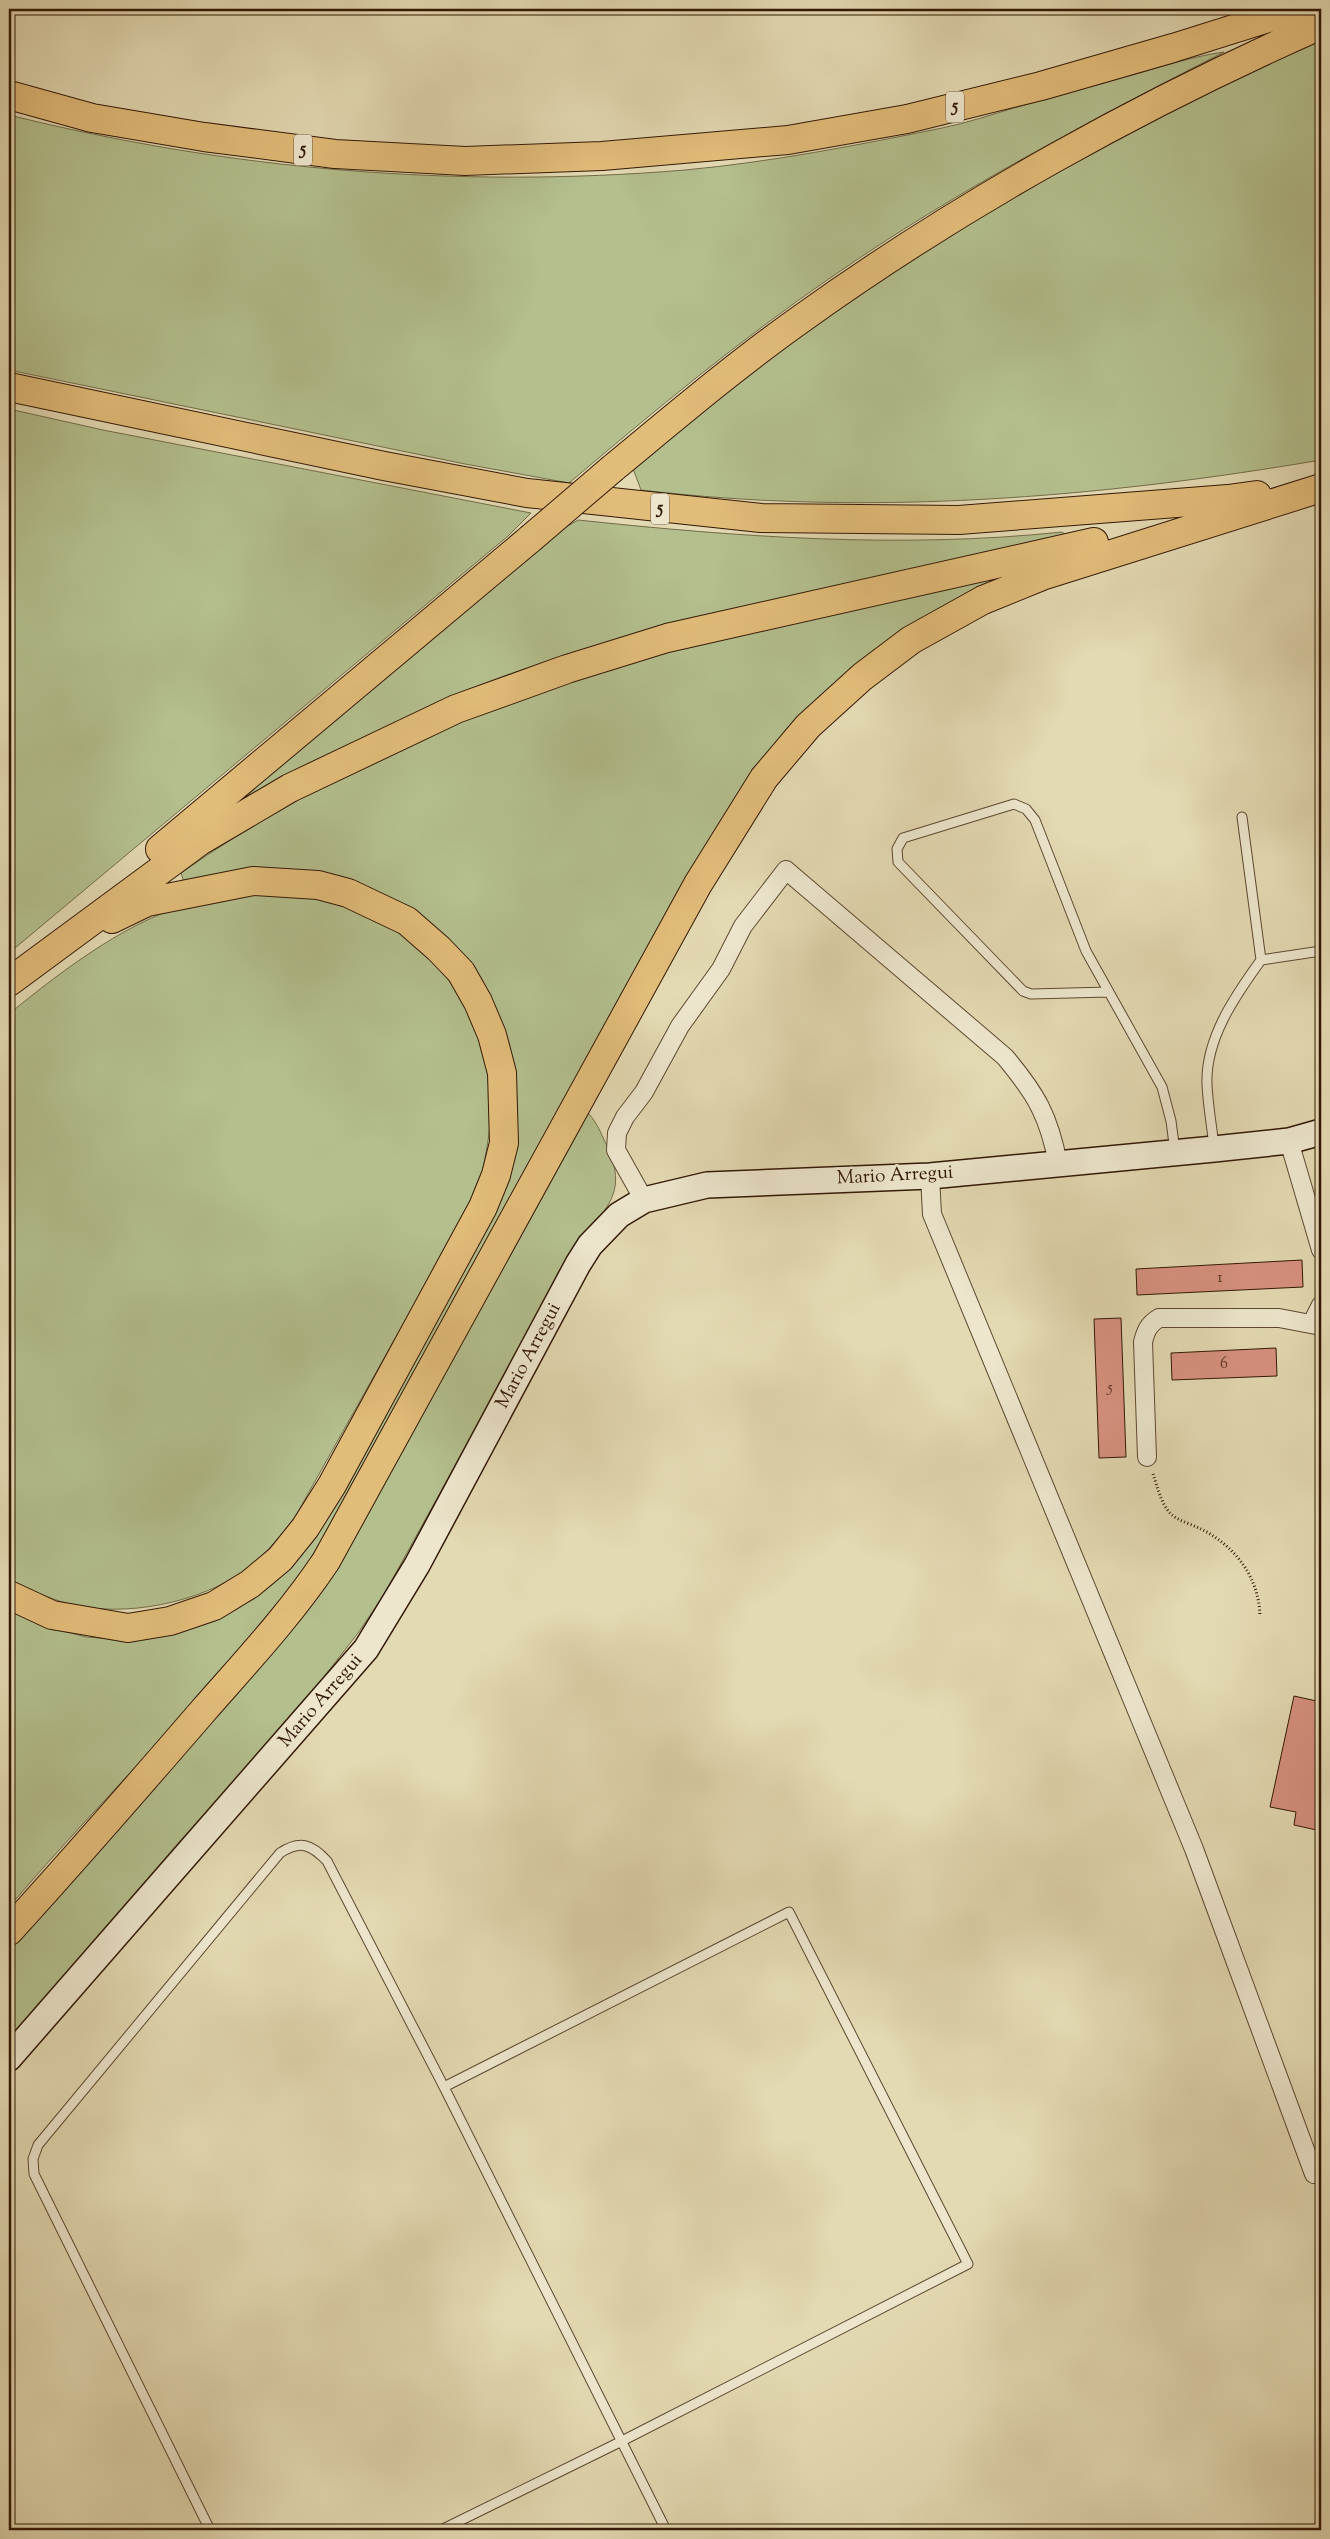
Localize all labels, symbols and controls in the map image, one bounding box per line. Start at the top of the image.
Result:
road number: 5 [946,91,964,122]
road number: 5 [294,134,312,166]
road number: 5 [651,494,669,524]
street label: Mario Arregui [836,1159,954,1193]
house number: 1 [1217,1267,1223,1290]
street label: Mario Arregui [490,1298,568,1414]
house number: 6 [1220,1353,1228,1376]
house number: 5 [1106,1377,1113,1400]
street label: Mario Arregui [273,1648,369,1754]

